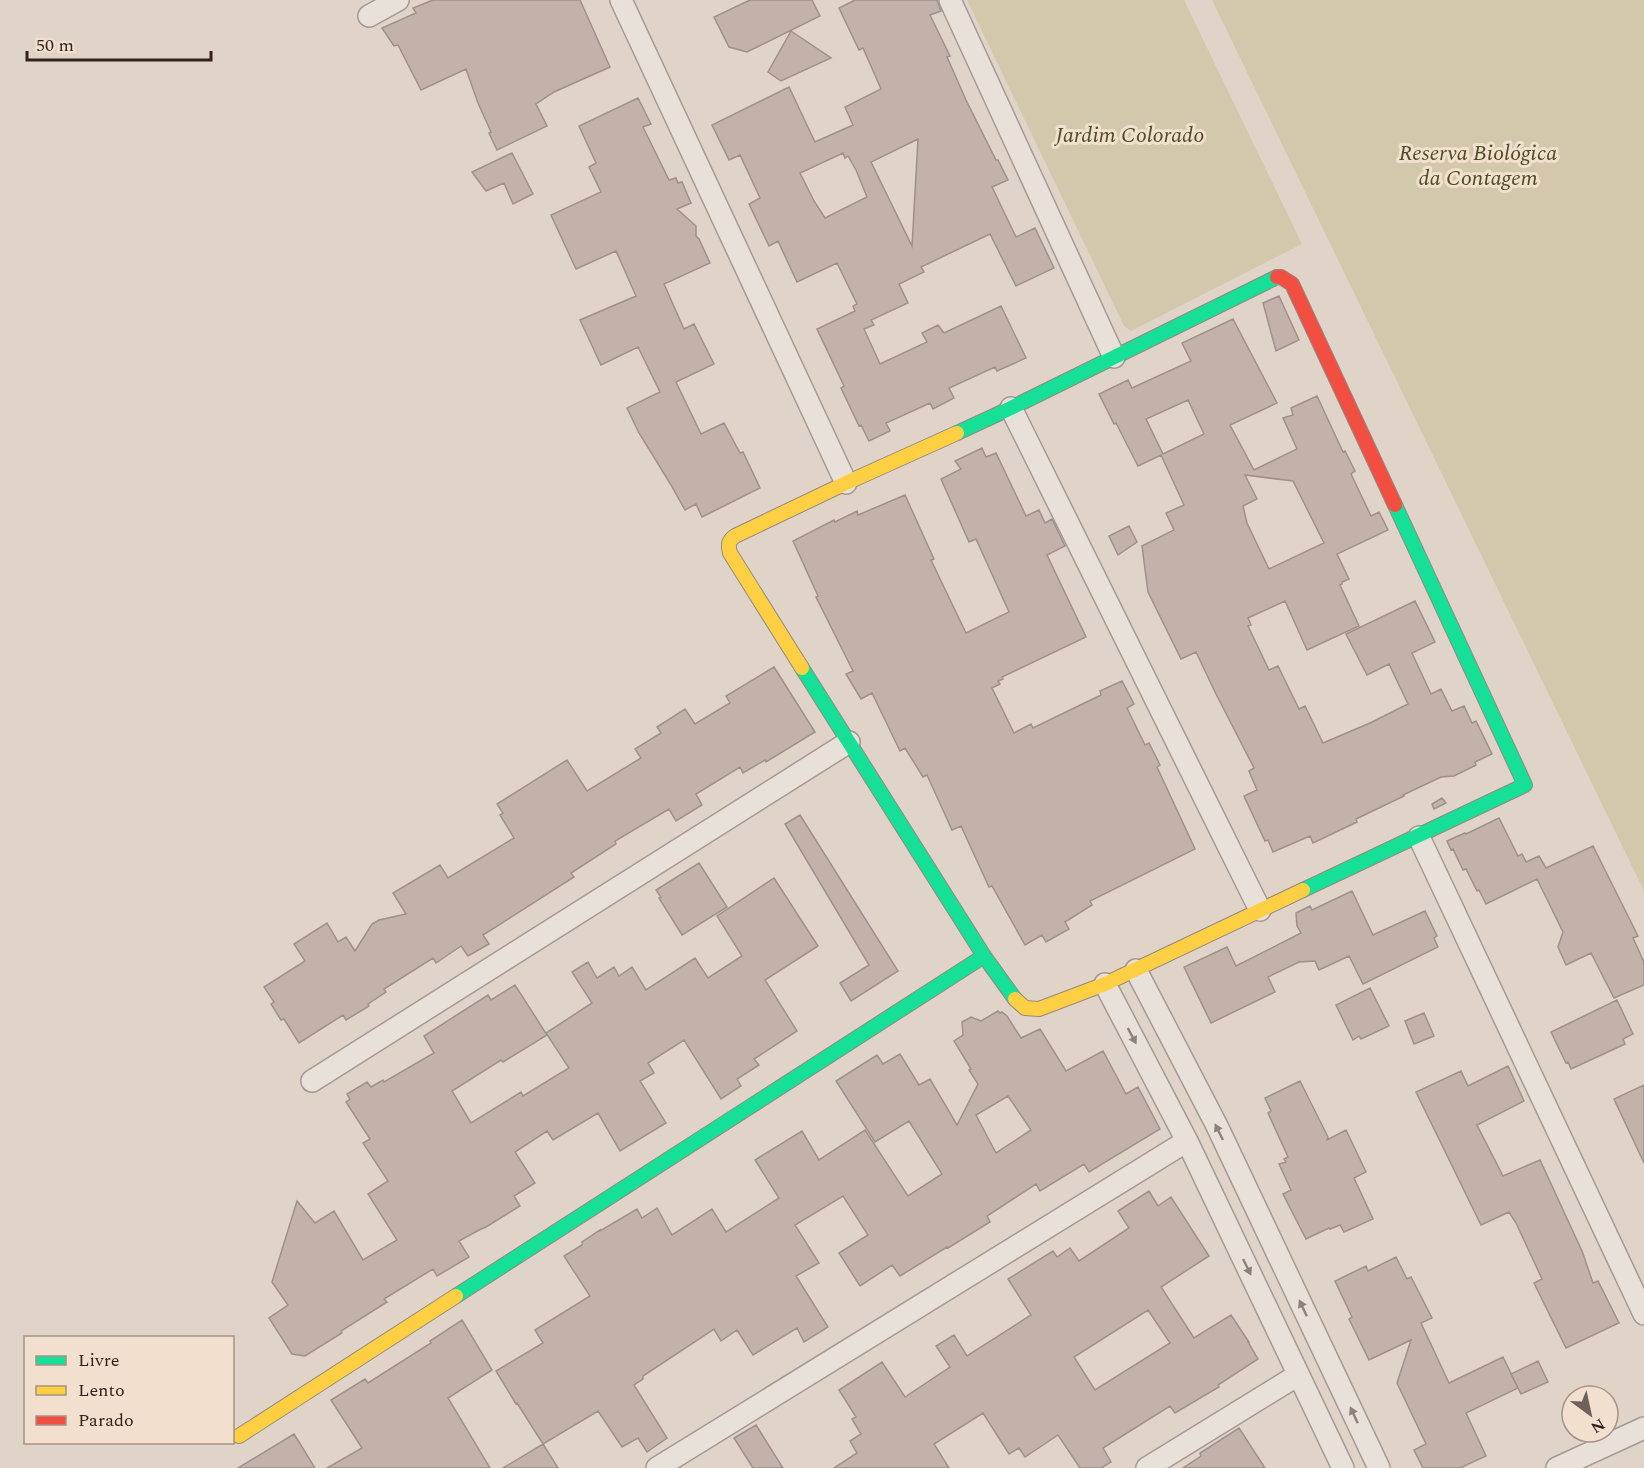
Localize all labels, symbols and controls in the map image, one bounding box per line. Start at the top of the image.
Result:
scale bar [27,24,212,62]
text: 50 m [36,32,74,59]
park label: Jardim Colorado [1054,119,1204,152]
park label: Reserva Biológica da Contagem [1399,137,1557,195]
one-way arrow [1127,1027,1137,1044]
one-way arrow [1215,1123,1224,1140]
one-way arrow [1242,1258,1251,1275]
one-way arrow [1299,1299,1308,1316]
legend [24,1336,234,1444]
text: Livre [78,1347,120,1374]
text: Lento [78,1377,125,1404]
north arrow [1560,1384,1620,1444]
text: Parado [78,1407,134,1434]
one-way arrow [1350,1407,1359,1424]
text: N [1586,1412,1610,1439]

